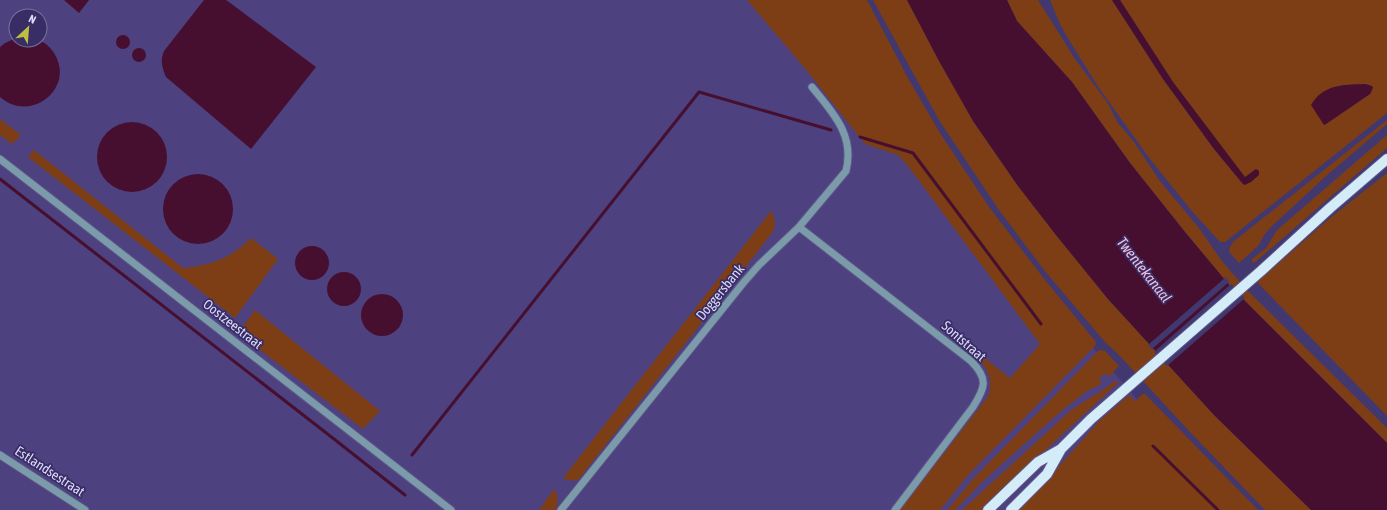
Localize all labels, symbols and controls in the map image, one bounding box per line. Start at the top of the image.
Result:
north arrow [8,8,48,48]
text: N [27,12,38,26]
water label: Twentekanaal [1114,234,1175,306]
street label: Doggersbank [693,261,747,323]
street label: Oostzeestraat [200,296,266,352]
street label: Sontstraat [939,318,989,364]
street label: Estlandsestraat [12,443,88,499]

